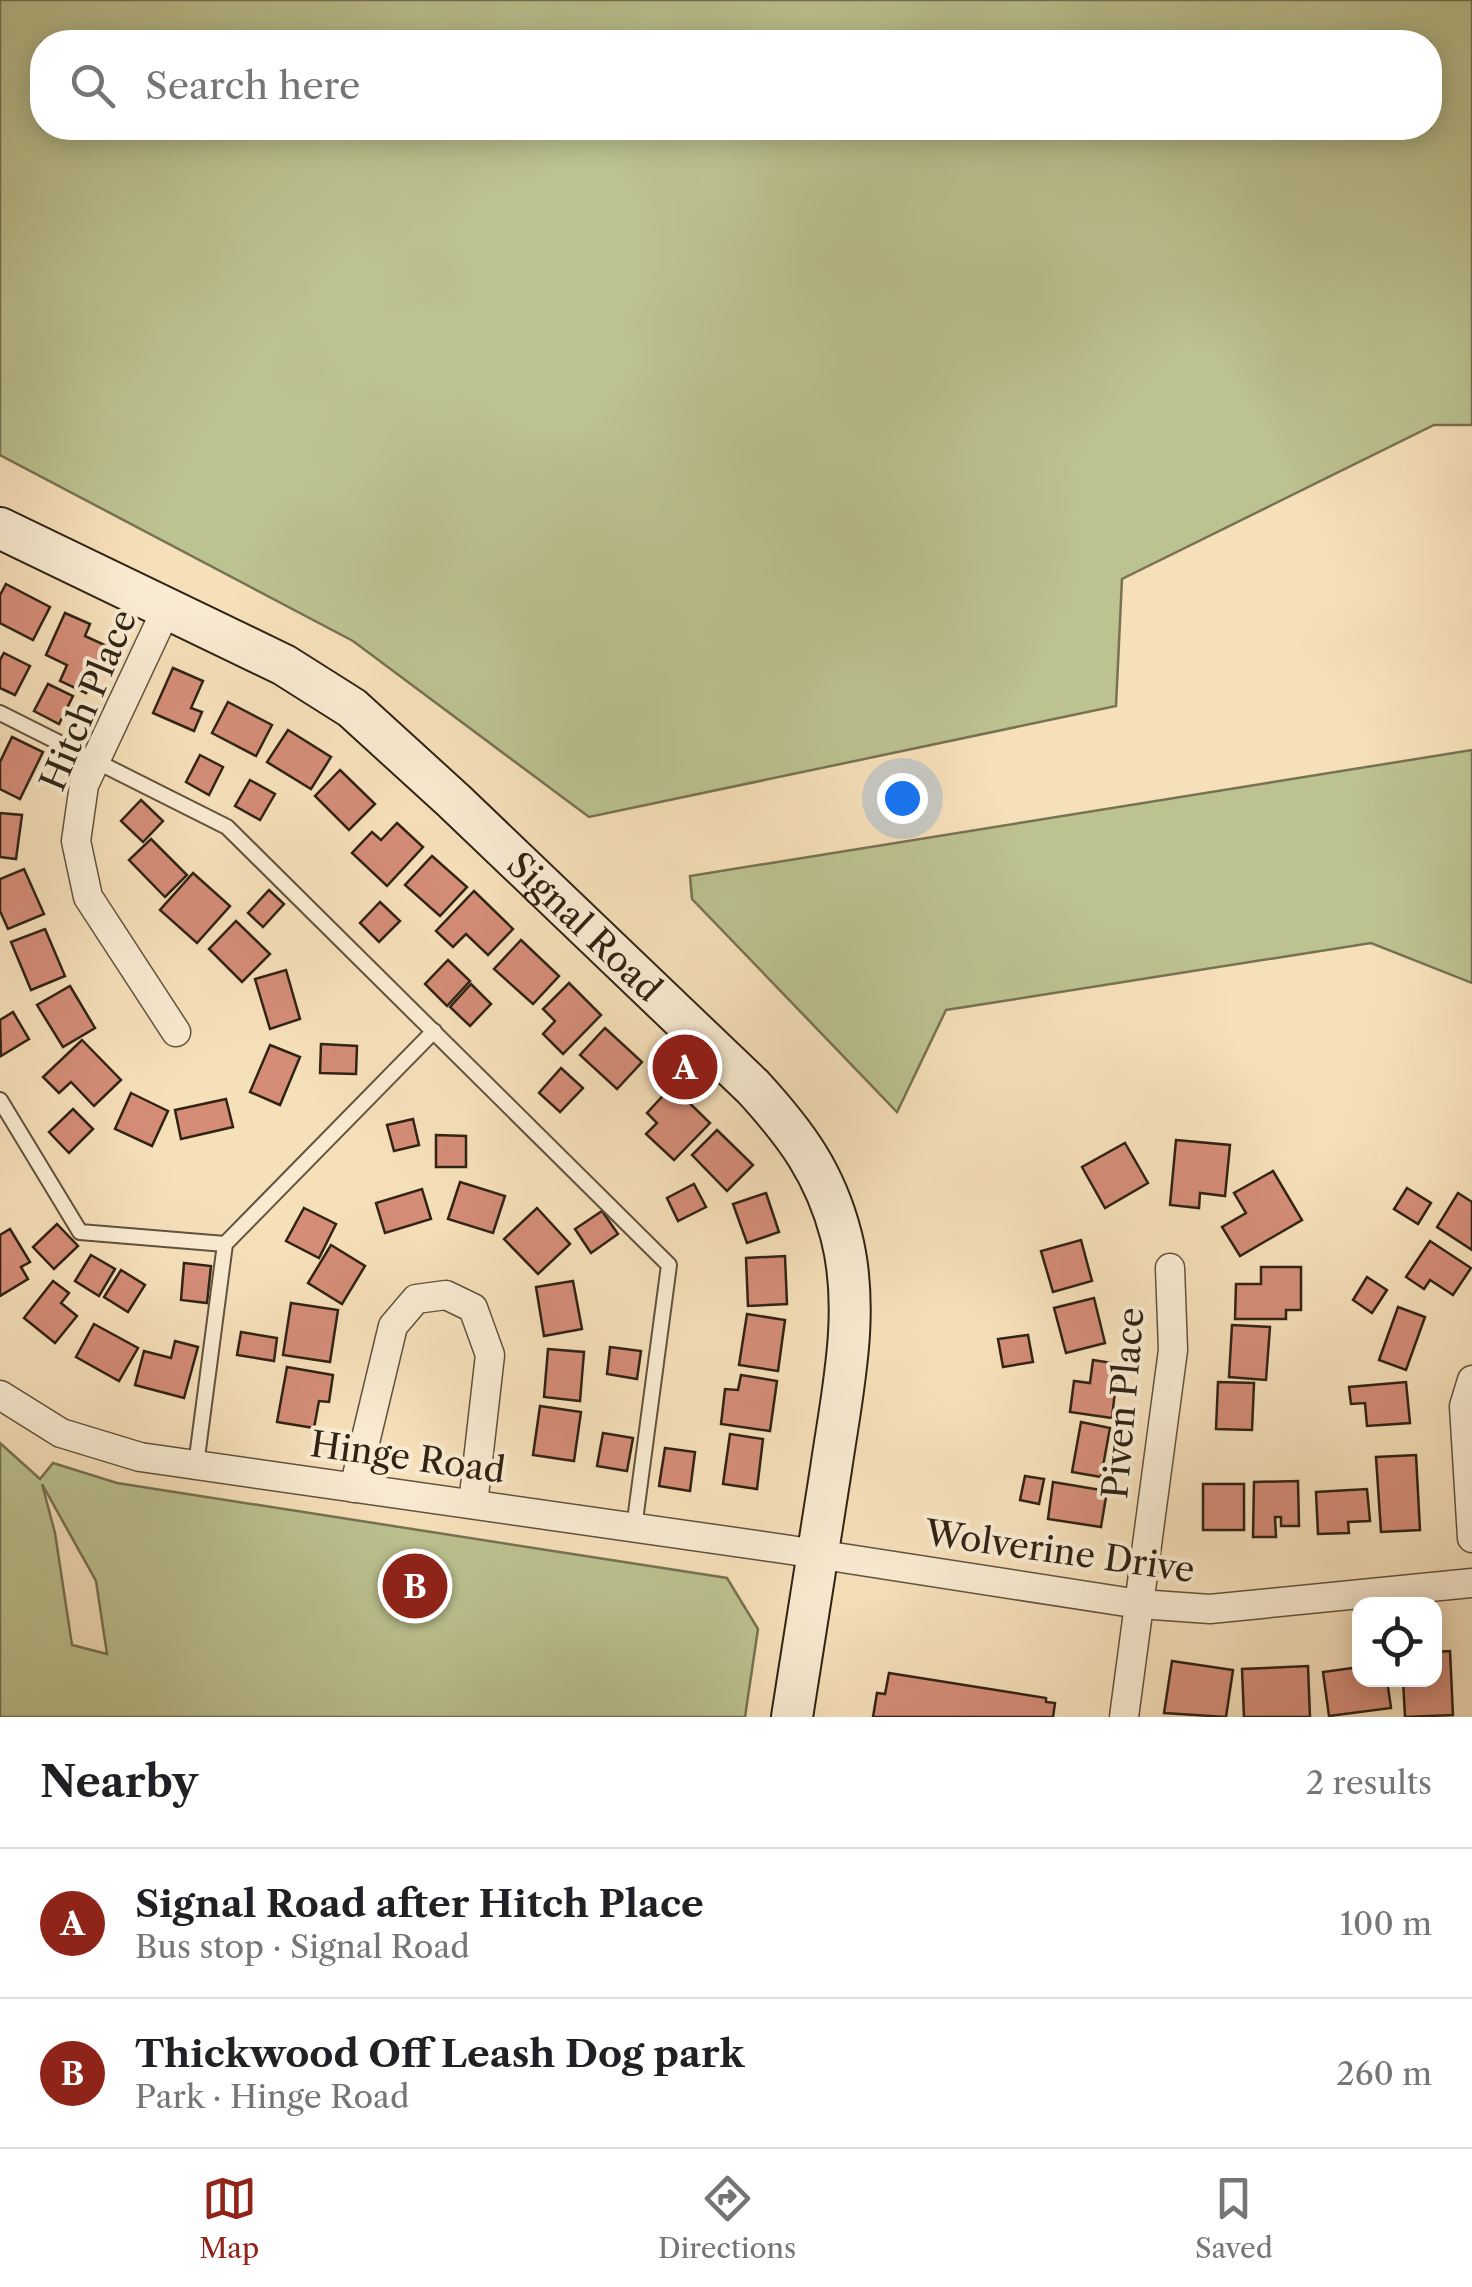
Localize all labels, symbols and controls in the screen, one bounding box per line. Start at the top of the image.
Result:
search box [30,30,1442,140]
icon: search [65,58,120,113]
text: Search here [145,62,360,109]
street label: Hitch Place [31,603,145,797]
your location [877,773,928,824]
street label: Signal Road [499,843,671,1010]
pin: A [652,1030,718,1104]
street label: Piven Place [1093,1305,1153,1501]
street label: Hinge Road [308,1422,508,1492]
street label: Wolverine Drive [922,1511,1197,1591]
pin: B [382,1548,448,1624]
map controls [1352,1597,1442,1687]
button: locate [1352,1597,1442,1687]
text: Nearby [40,1756,198,1808]
text: 2 results [1306,1763,1432,1802]
text: Signal Road after Hitch Place [135,1880,704,1927]
text: A [60,1904,85,1943]
text: 100 m [1340,1904,1432,1943]
text: Bus stop · Signal Road [135,1927,470,1966]
text: Thickwood Off Leash Dog park [135,2030,745,2077]
text: B [61,2054,84,2093]
text: 260 m [1336,2054,1432,2093]
text: Park · Hinge Road [135,2077,409,2116]
tab: Map [199,2171,259,2265]
tab: Directions [658,2171,796,2265]
tab: Saved [1195,2171,1273,2265]

